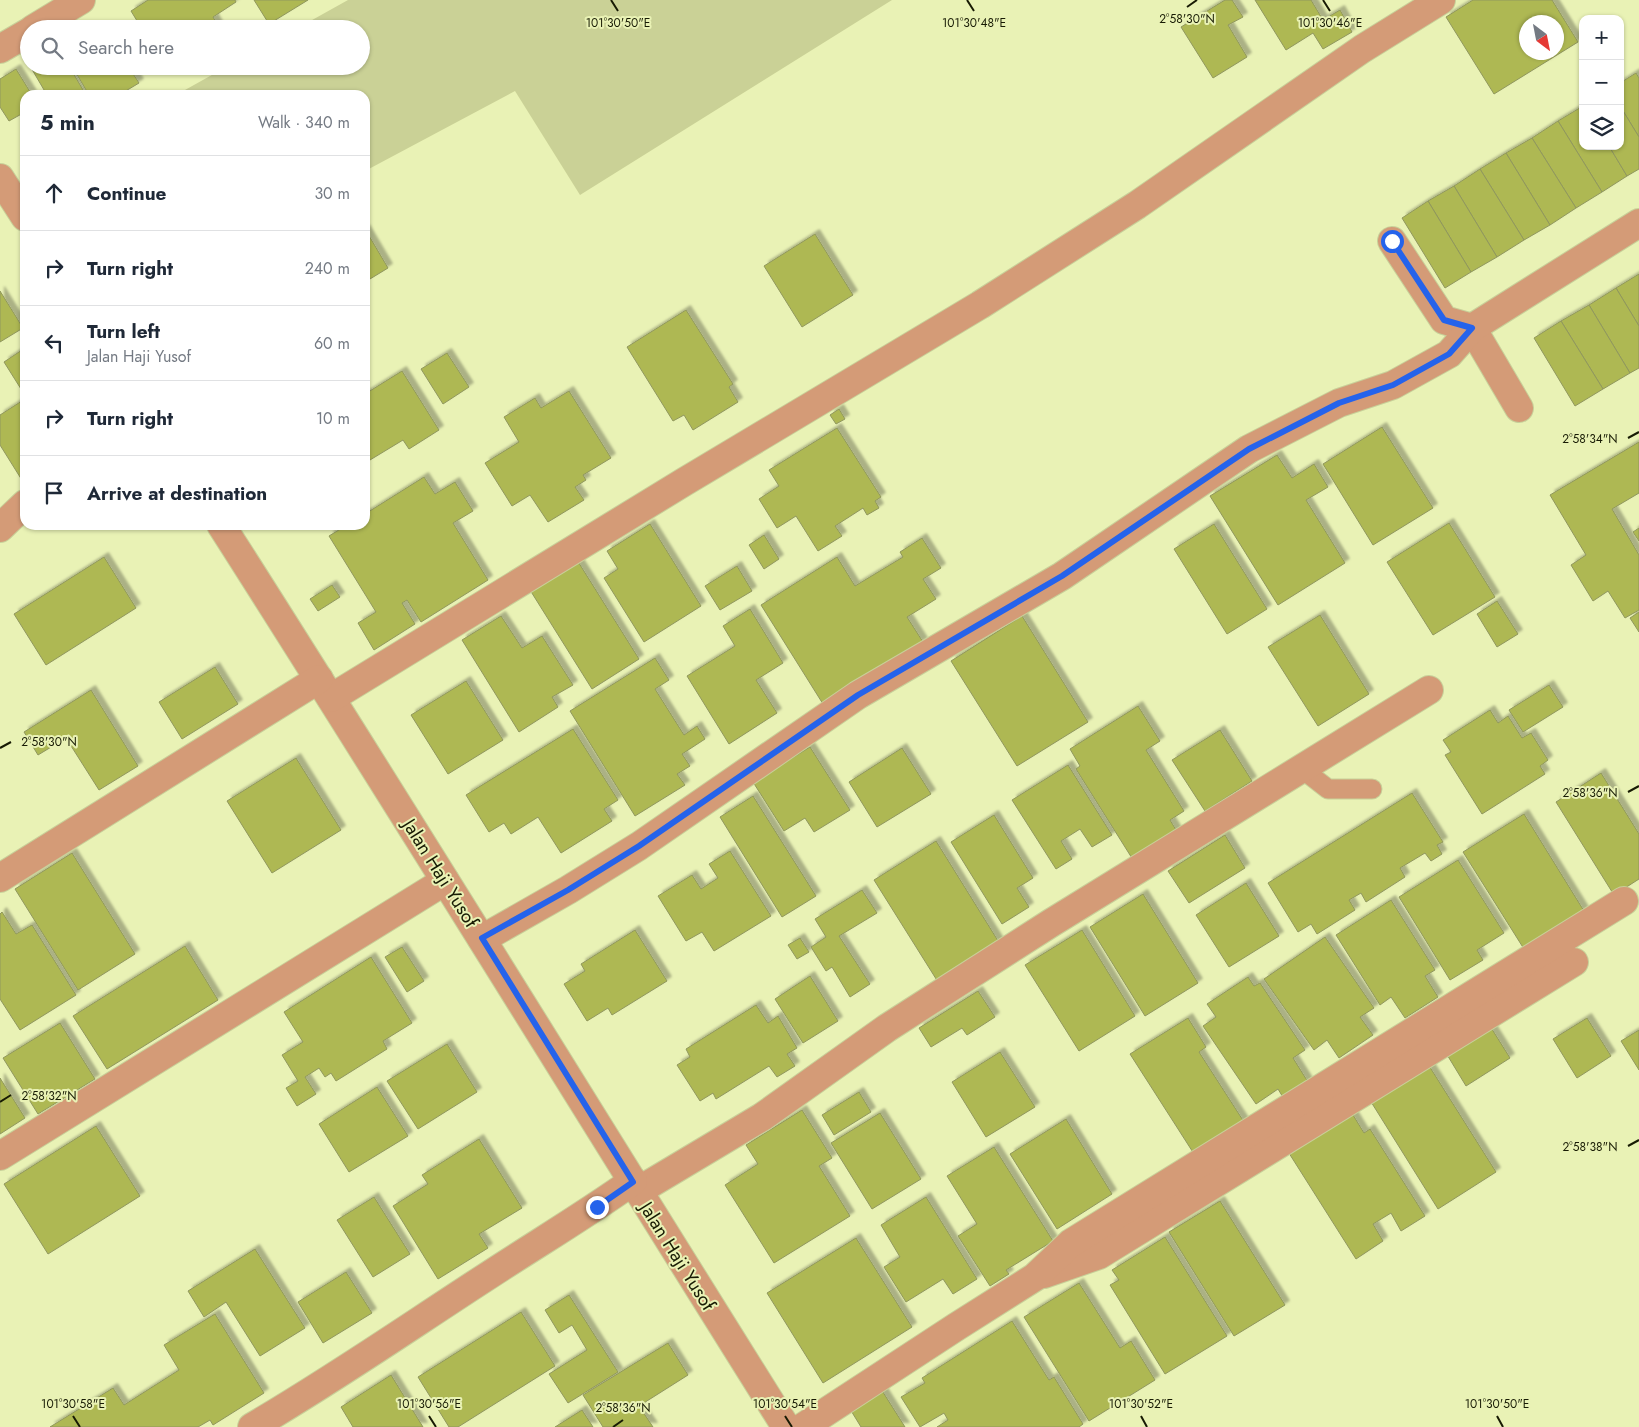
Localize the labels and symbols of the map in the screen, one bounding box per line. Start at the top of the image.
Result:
text: 2°58'30"N [1159,10,1215,28]
text: 101°30'50"E [586,14,650,32]
text: 101°30'48"E [942,14,1006,32]
text: 101°30'46"E [1298,14,1362,32]
north arrow [1519,15,1564,60]
route start [1381,230,1404,253]
text: 2°58'34"N [1562,430,1618,448]
text: 2°58'30"N [21,733,77,751]
text: 2°58'36"N [1562,784,1618,802]
street label: Jalan Haji Yusof [395,811,485,933]
text: 2°58'32"N [21,1087,77,1105]
text: 2°58'38"N [1563,1138,1617,1156]
street label: Jalan Haji Yusof [632,1194,722,1316]
route end [586,1196,609,1219]
text: 101°30'58"E [41,1395,105,1413]
text: 101°30'56"E [397,1395,461,1413]
text: 101°30'54"E [753,1395,817,1413]
text: 101°30'52"E [1109,1395,1173,1413]
text: 101°30'50"E [1465,1395,1529,1413]
text: 2°58'36"N [595,1399,651,1417]

